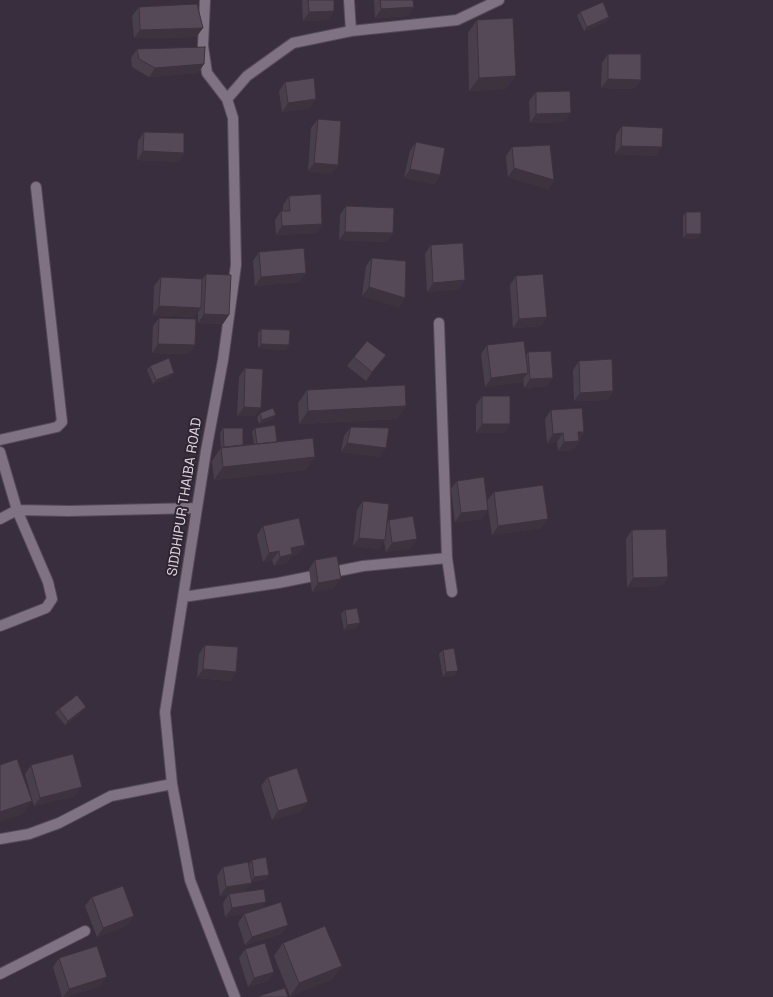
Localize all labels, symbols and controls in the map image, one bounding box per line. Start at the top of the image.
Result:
street label: SIDDHIPUR THAIBA ROAD [164,416,206,578]

